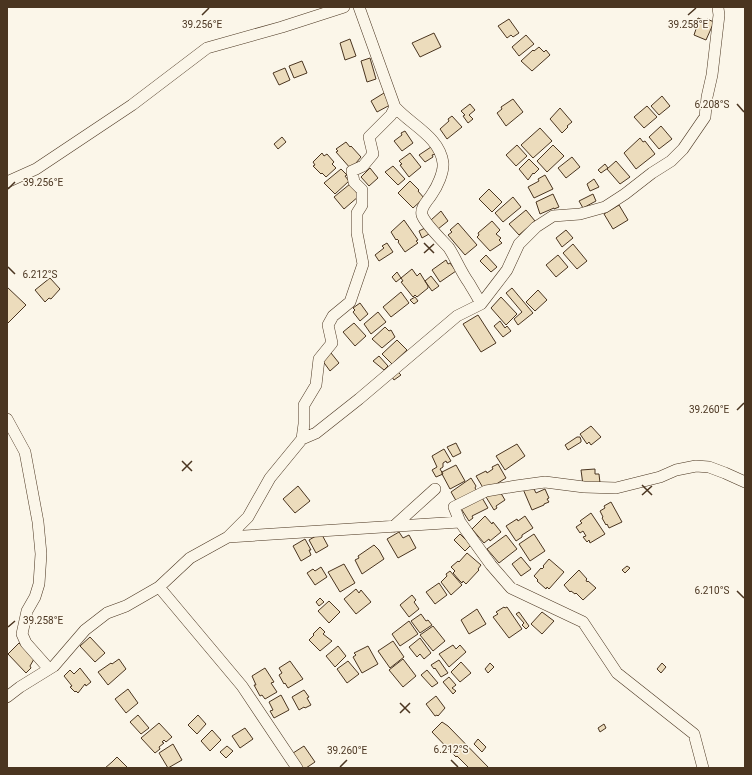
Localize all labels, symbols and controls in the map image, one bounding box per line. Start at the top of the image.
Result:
text: 39.256°E [182,19,222,30]
text: 39.258°E [668,19,708,30]
text: 6.208°S [695,99,729,110]
text: 39.256°E [23,177,63,188]
text: 6.212°S [23,269,57,280]
text: 39.260°E [689,404,729,415]
text: 6.210°S [695,585,729,596]
text: 39.258°E [23,615,63,626]
text: 6.212°S [434,744,468,755]
text: 39.260°E [327,745,367,756]

